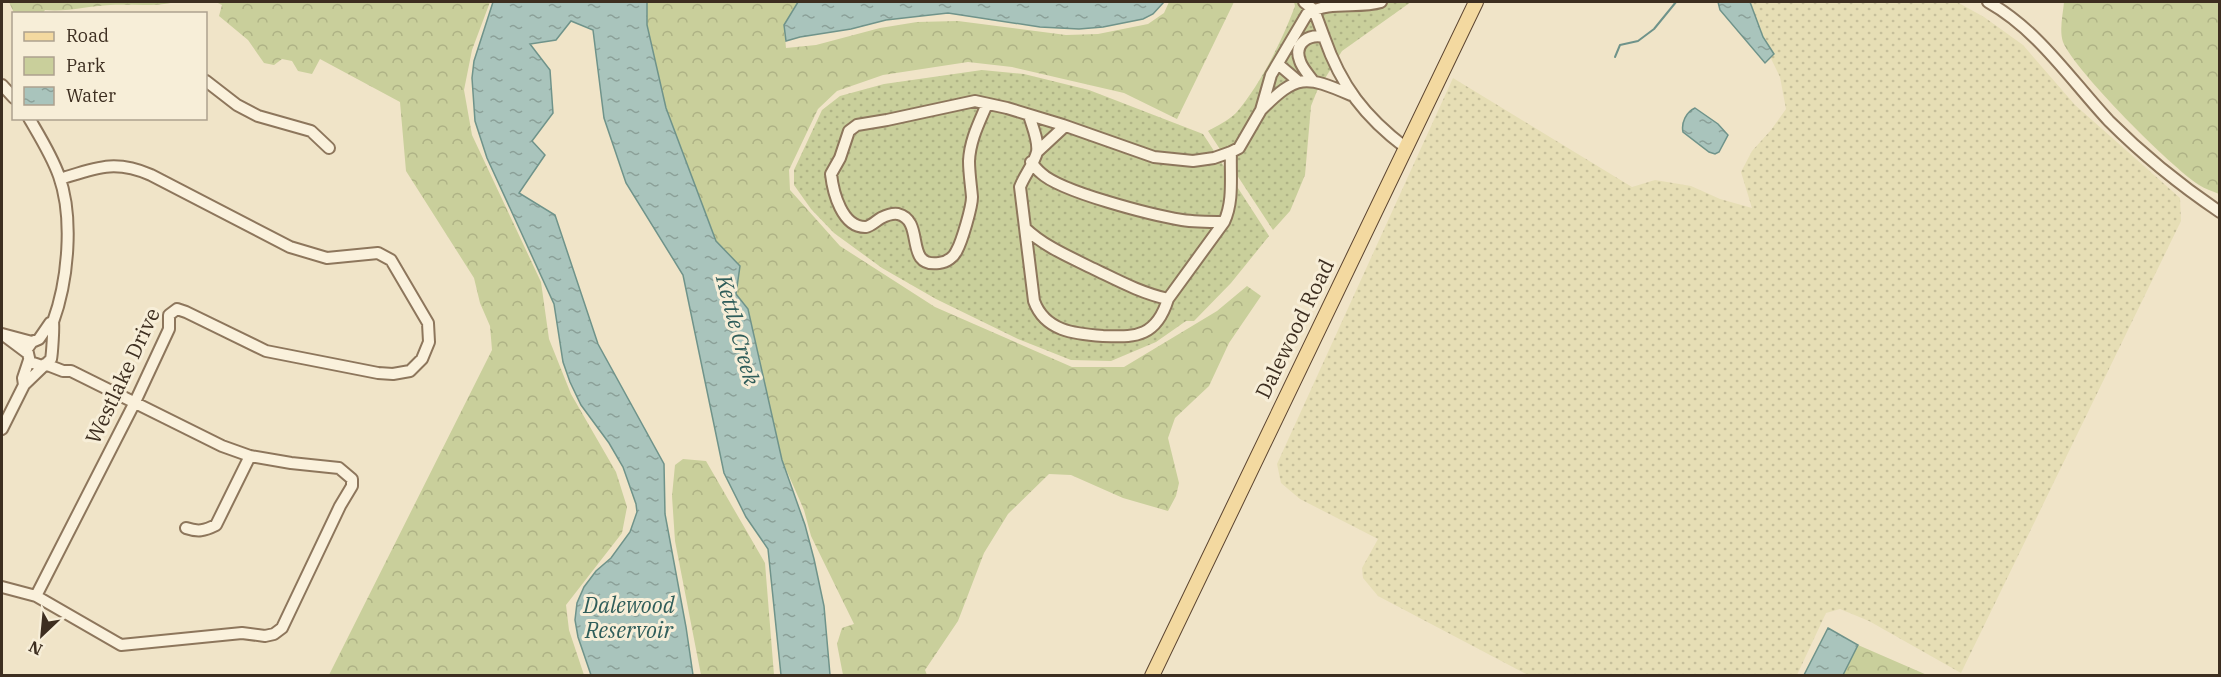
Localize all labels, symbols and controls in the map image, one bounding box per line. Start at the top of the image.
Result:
legend [12,12,207,120]
text: Road [66,24,109,47]
text: Park [66,54,106,77]
text: Water [66,84,116,107]
street label: Dalewood Road [1248,254,1340,403]
water label: Kettle Creek [710,271,767,389]
street label: Westlake Drive [78,303,166,448]
water label: Dalewood Reservoir [582,590,676,644]
north arrow [12,605,72,665]
text: N [25,637,45,660]

